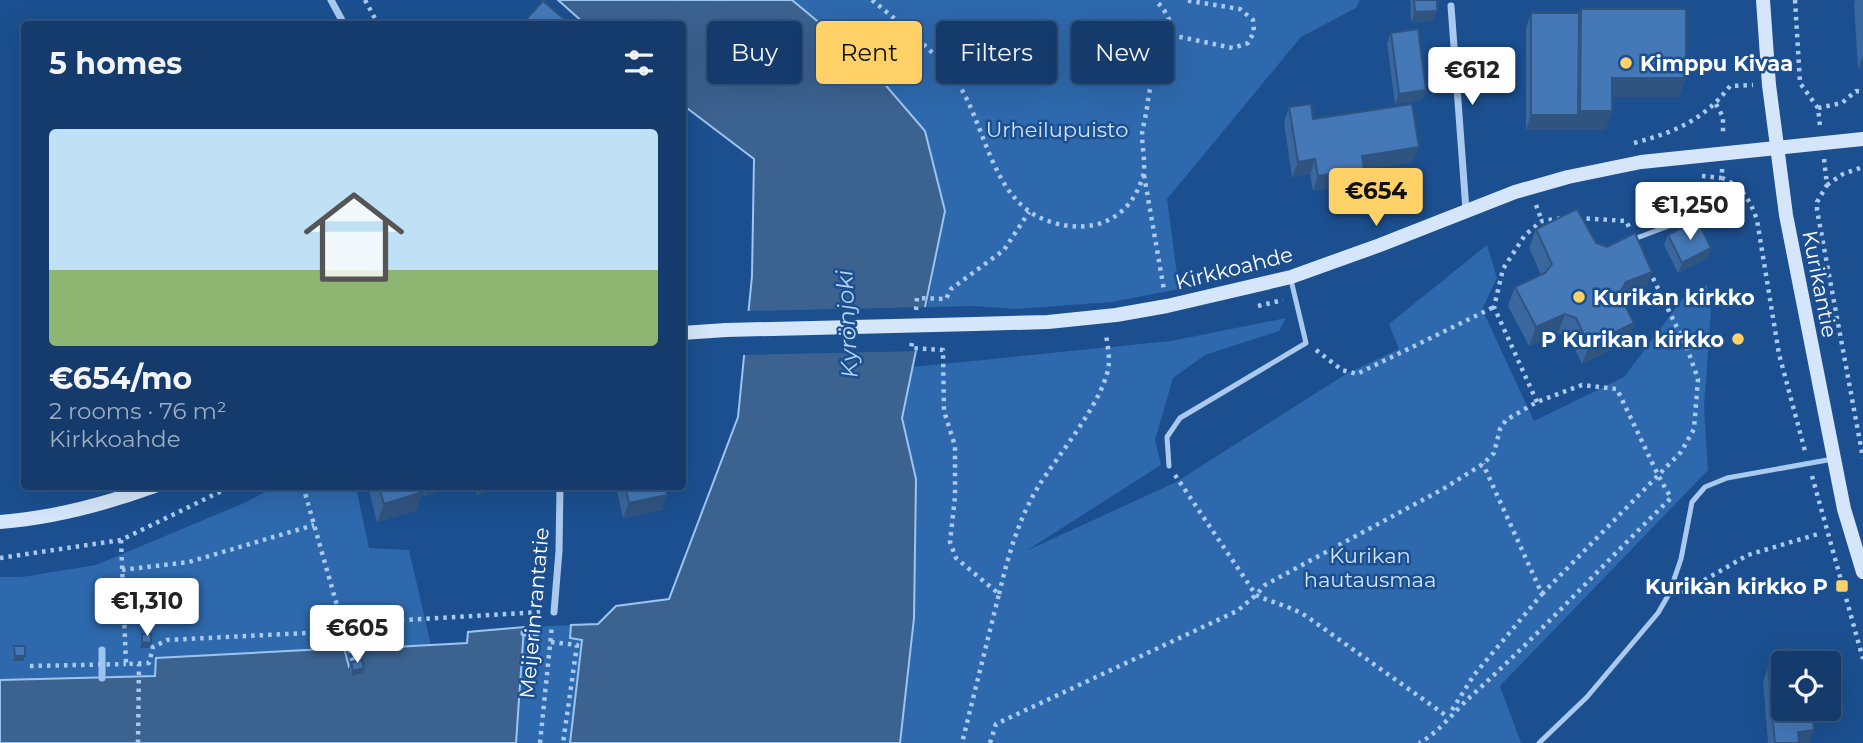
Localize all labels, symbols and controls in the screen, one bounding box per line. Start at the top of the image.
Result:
chip: Buy [707,21,802,84]
chip: Rent [816,21,922,84]
chip: Filters [936,21,1057,84]
chip: New [1071,21,1174,84]
icon: filters [620,44,658,82]
text: 5 homes [49,45,182,82]
pin: €612 [1431,48,1513,107]
place label: Kimppu Kivaa [1640,51,1793,76]
marker: Kimppu Kivaa [1618,55,1634,71]
text: €612 [1444,56,1500,84]
park label: Urheilupuisto [986,117,1128,142]
pin: €654 [1335,168,1417,228]
icon: home [291,174,417,300]
text: €654 [1345,177,1407,205]
pin: €1,250 [1633,182,1747,242]
text: €1,250 [1651,191,1729,219]
street label: Kurikantie [1797,228,1843,340]
street label: Kirkkoahde [1173,241,1295,295]
water label: Kyrönjoki [830,268,864,379]
place label: Kurikan kirkko [1593,285,1755,310]
marker: Kurikan kirkko [1571,289,1587,305]
place label: P Kurikan kirkko [1541,327,1724,352]
marker: P Kurikan kirkko [1730,331,1746,347]
text: €654/mo [49,360,192,397]
text: 2 rooms · 76 m² [49,397,227,425]
text: Kirkkoahde [49,425,181,453]
street label: Meijerin rantatie [514,526,554,700]
park label: Kurikan hautausmaa [1304,543,1436,592]
place label: Kurikan kirkko P [1645,574,1828,599]
pin: €1,310 [90,578,204,638]
marker: Kurikan kirkko P [1834,578,1850,594]
text: €1,310 [111,587,183,615]
pin: €605 [316,606,398,665]
text: €605 [326,614,388,642]
map controls [1771,651,1841,721]
button: locate [1771,651,1841,721]

